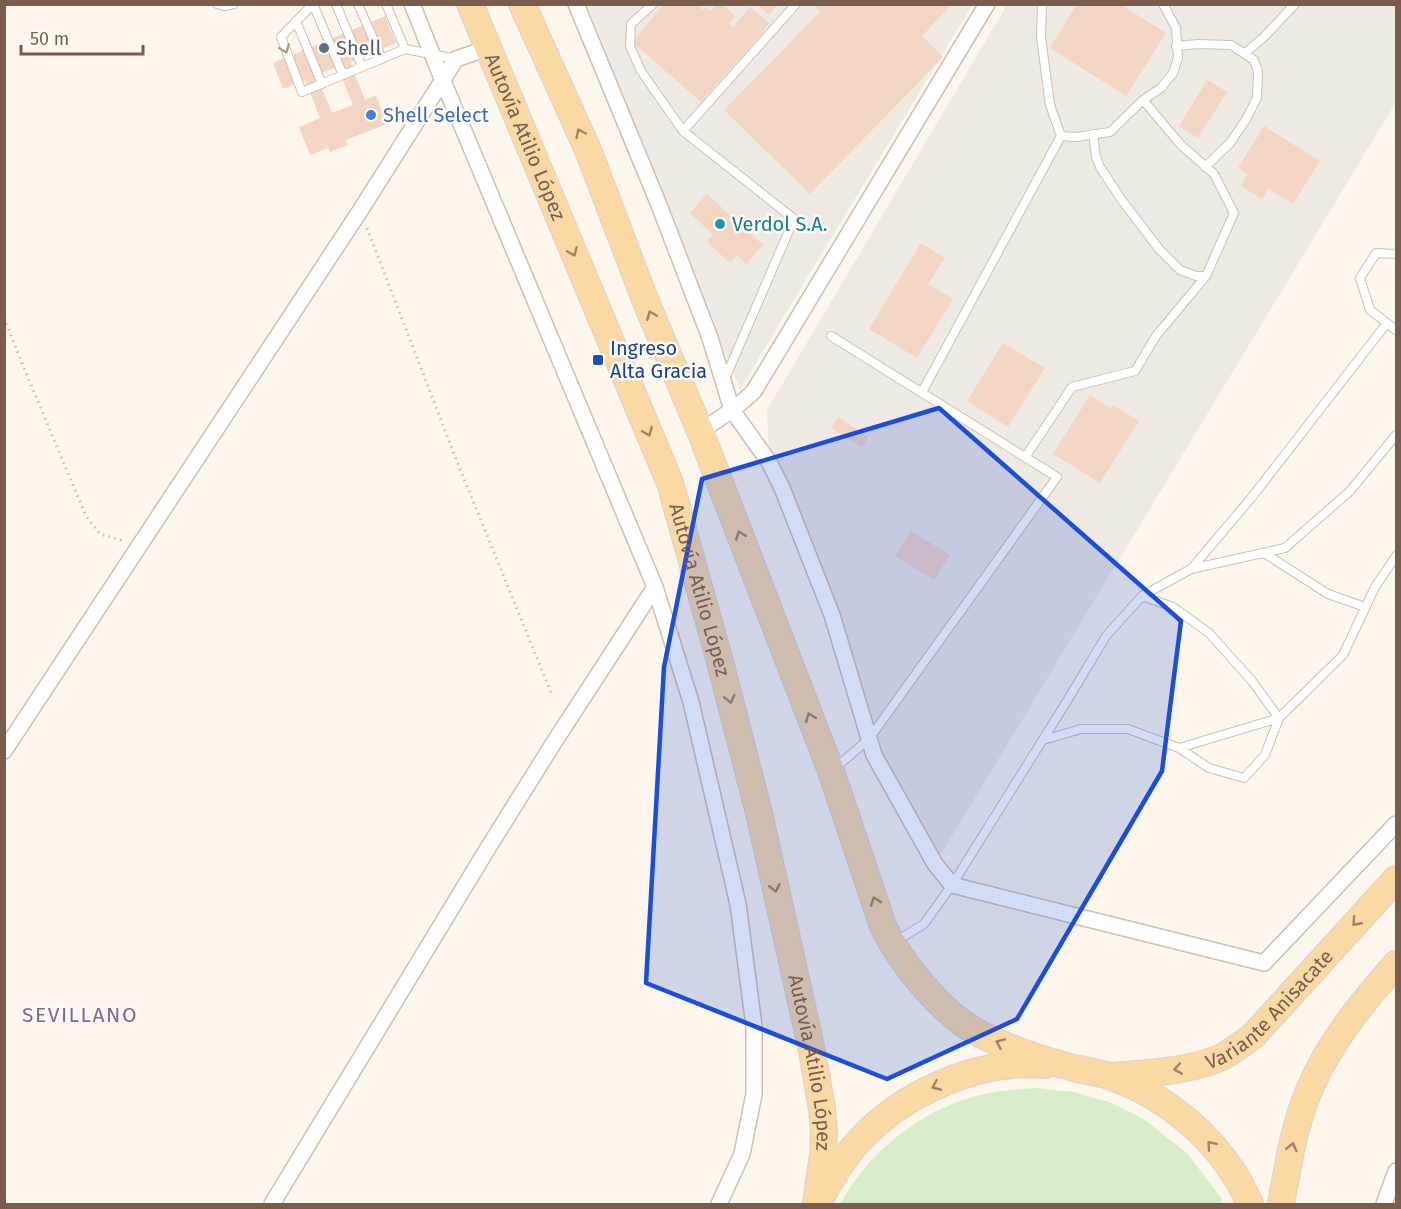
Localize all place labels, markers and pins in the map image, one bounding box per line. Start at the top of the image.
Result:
place label: Shell [336,36,381,60]
marker: Shell [317,41,331,55]
place label: Shell Select [383,103,490,127]
marker: Shell Select [364,108,378,122]
place label: Verdol S.A. [732,212,828,236]
marker: Verdol S.A. [713,217,727,231]
place label: Ingreso Alta Gracia [610,336,707,383]
marker: Ingreso Alta Gracia [591,353,605,367]

